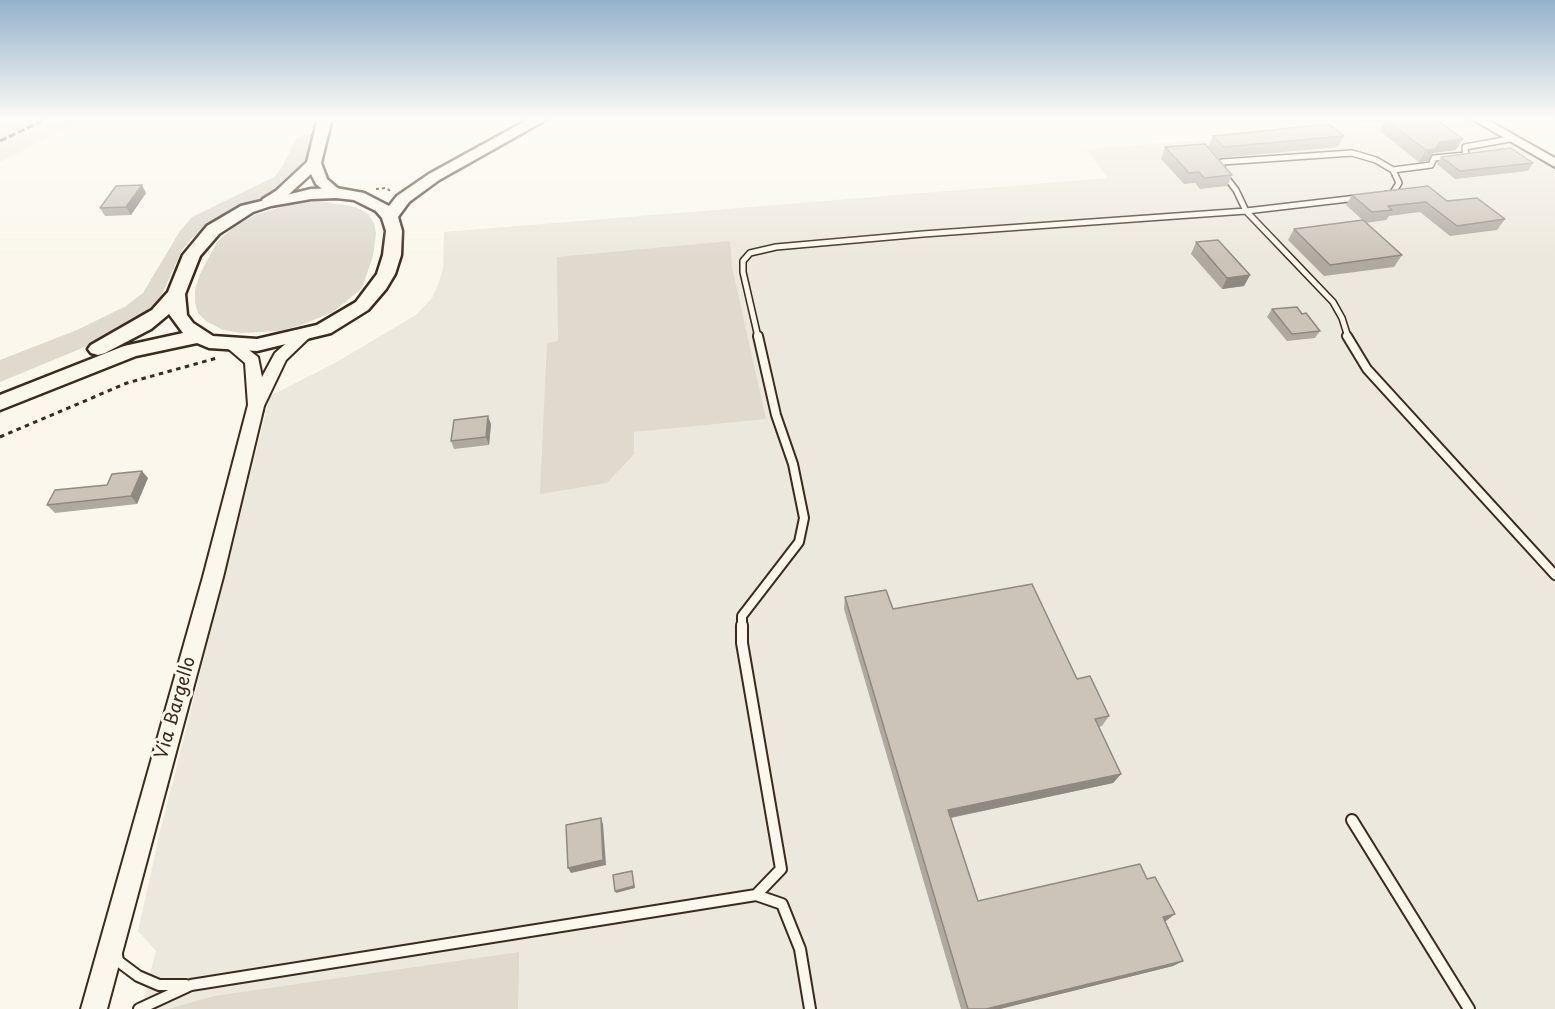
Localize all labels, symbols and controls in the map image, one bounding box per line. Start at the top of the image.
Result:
street label: Via Bargello [151,654,201,762]

